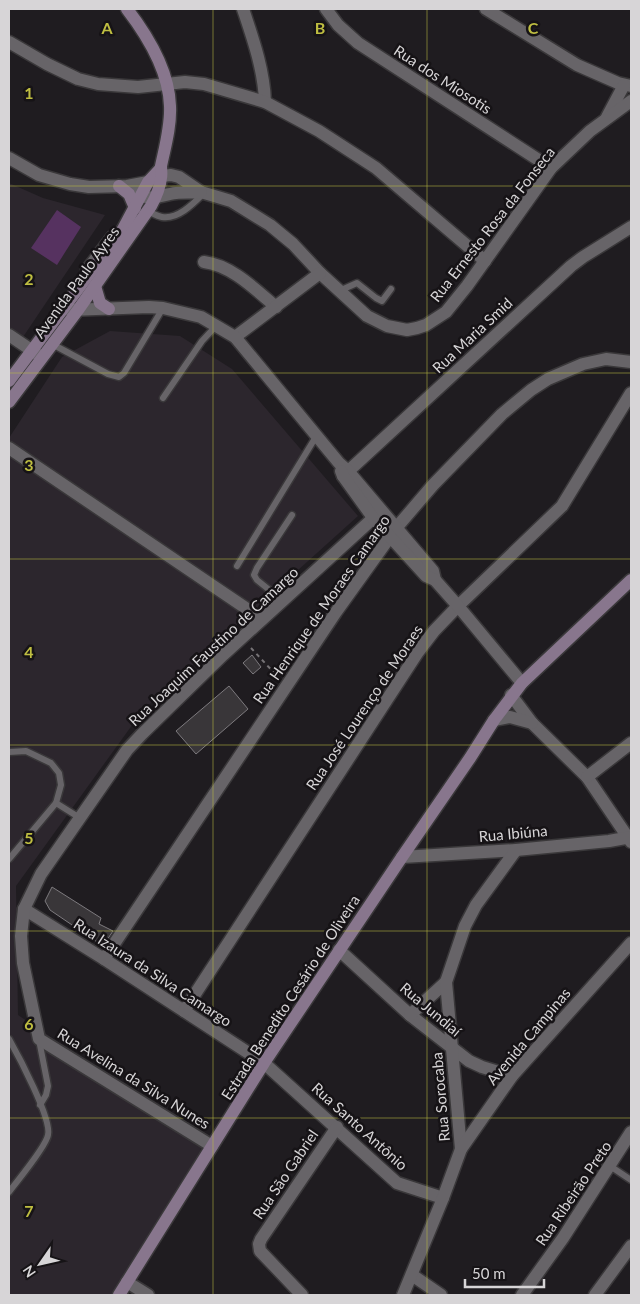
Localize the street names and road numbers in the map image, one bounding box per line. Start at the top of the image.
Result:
street label: Rua dos Miosotis [391,41,495,117]
street label: Rua Ernesto Rosa da Fonseca [426,143,558,305]
street label: Avenida Paulo Ayres [29,223,123,341]
street label: Rua Maria Smid [428,293,516,377]
street label: Rua Henrique de Moraes Camargo [249,511,393,707]
street label: Rua Joaquim Faustino de Camargo [124,563,302,729]
street label: Rua José Lourenço de Moraes [302,621,426,793]
street label: Rua Ibiúna [478,821,548,845]
street label: Estrada Benedito Cesário de Oliveira [217,891,363,1103]
street label: Rua Izaura da Silva Camargo [71,914,235,1030]
street label: Rua Jundiaí [397,978,466,1041]
street label: Avenida Campinas [482,984,574,1088]
street label: Rua Avelina da Silva Nunes [54,1024,214,1132]
street label: Rua Sorocaba [427,1052,453,1142]
street label: Rua Santo Antônio [308,1078,412,1174]
street label: Rua São Gabriel [248,1126,322,1222]
street label: Rua Ribeirão Preto [531,1137,615,1249]

